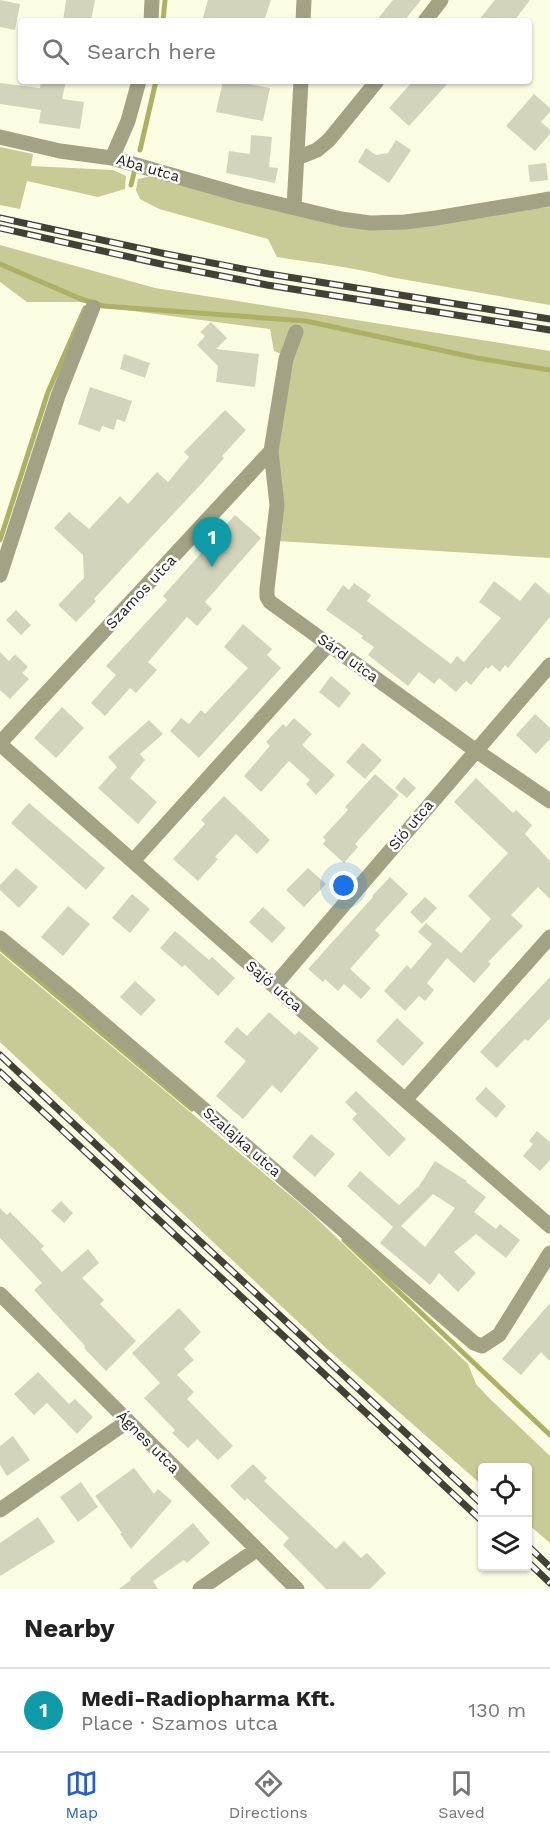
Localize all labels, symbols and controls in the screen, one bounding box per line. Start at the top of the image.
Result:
search box [18,18,532,84]
icon: search [39,35,72,68]
text: Search here [87,39,216,64]
street label: Aba utca [114,150,182,186]
pin: 1 [192,518,232,567]
street label: Szamos utca [102,551,180,633]
street label: Sárd utca [314,630,382,686]
street label: Sió utca [385,796,438,854]
your location [329,871,358,900]
street label: Sajó utca [242,957,306,1016]
street label: Szalajka utca [199,1103,285,1181]
street label: Ágnes utca [113,1407,183,1477]
map controls [478,1463,532,1571]
button: locate [478,1463,532,1517]
button: layers [478,1517,532,1571]
text: Nearby [24,1613,115,1643]
text: Medi-Radiopharma Kft. [81,1686,335,1711]
text: 1 [39,1698,48,1722]
text: 130 m [468,1698,526,1722]
text: Place · Szamos utca [81,1711,278,1735]
tab: Map [65,1767,98,1822]
tab: Directions [229,1767,308,1822]
tab: Saved [438,1767,485,1822]

